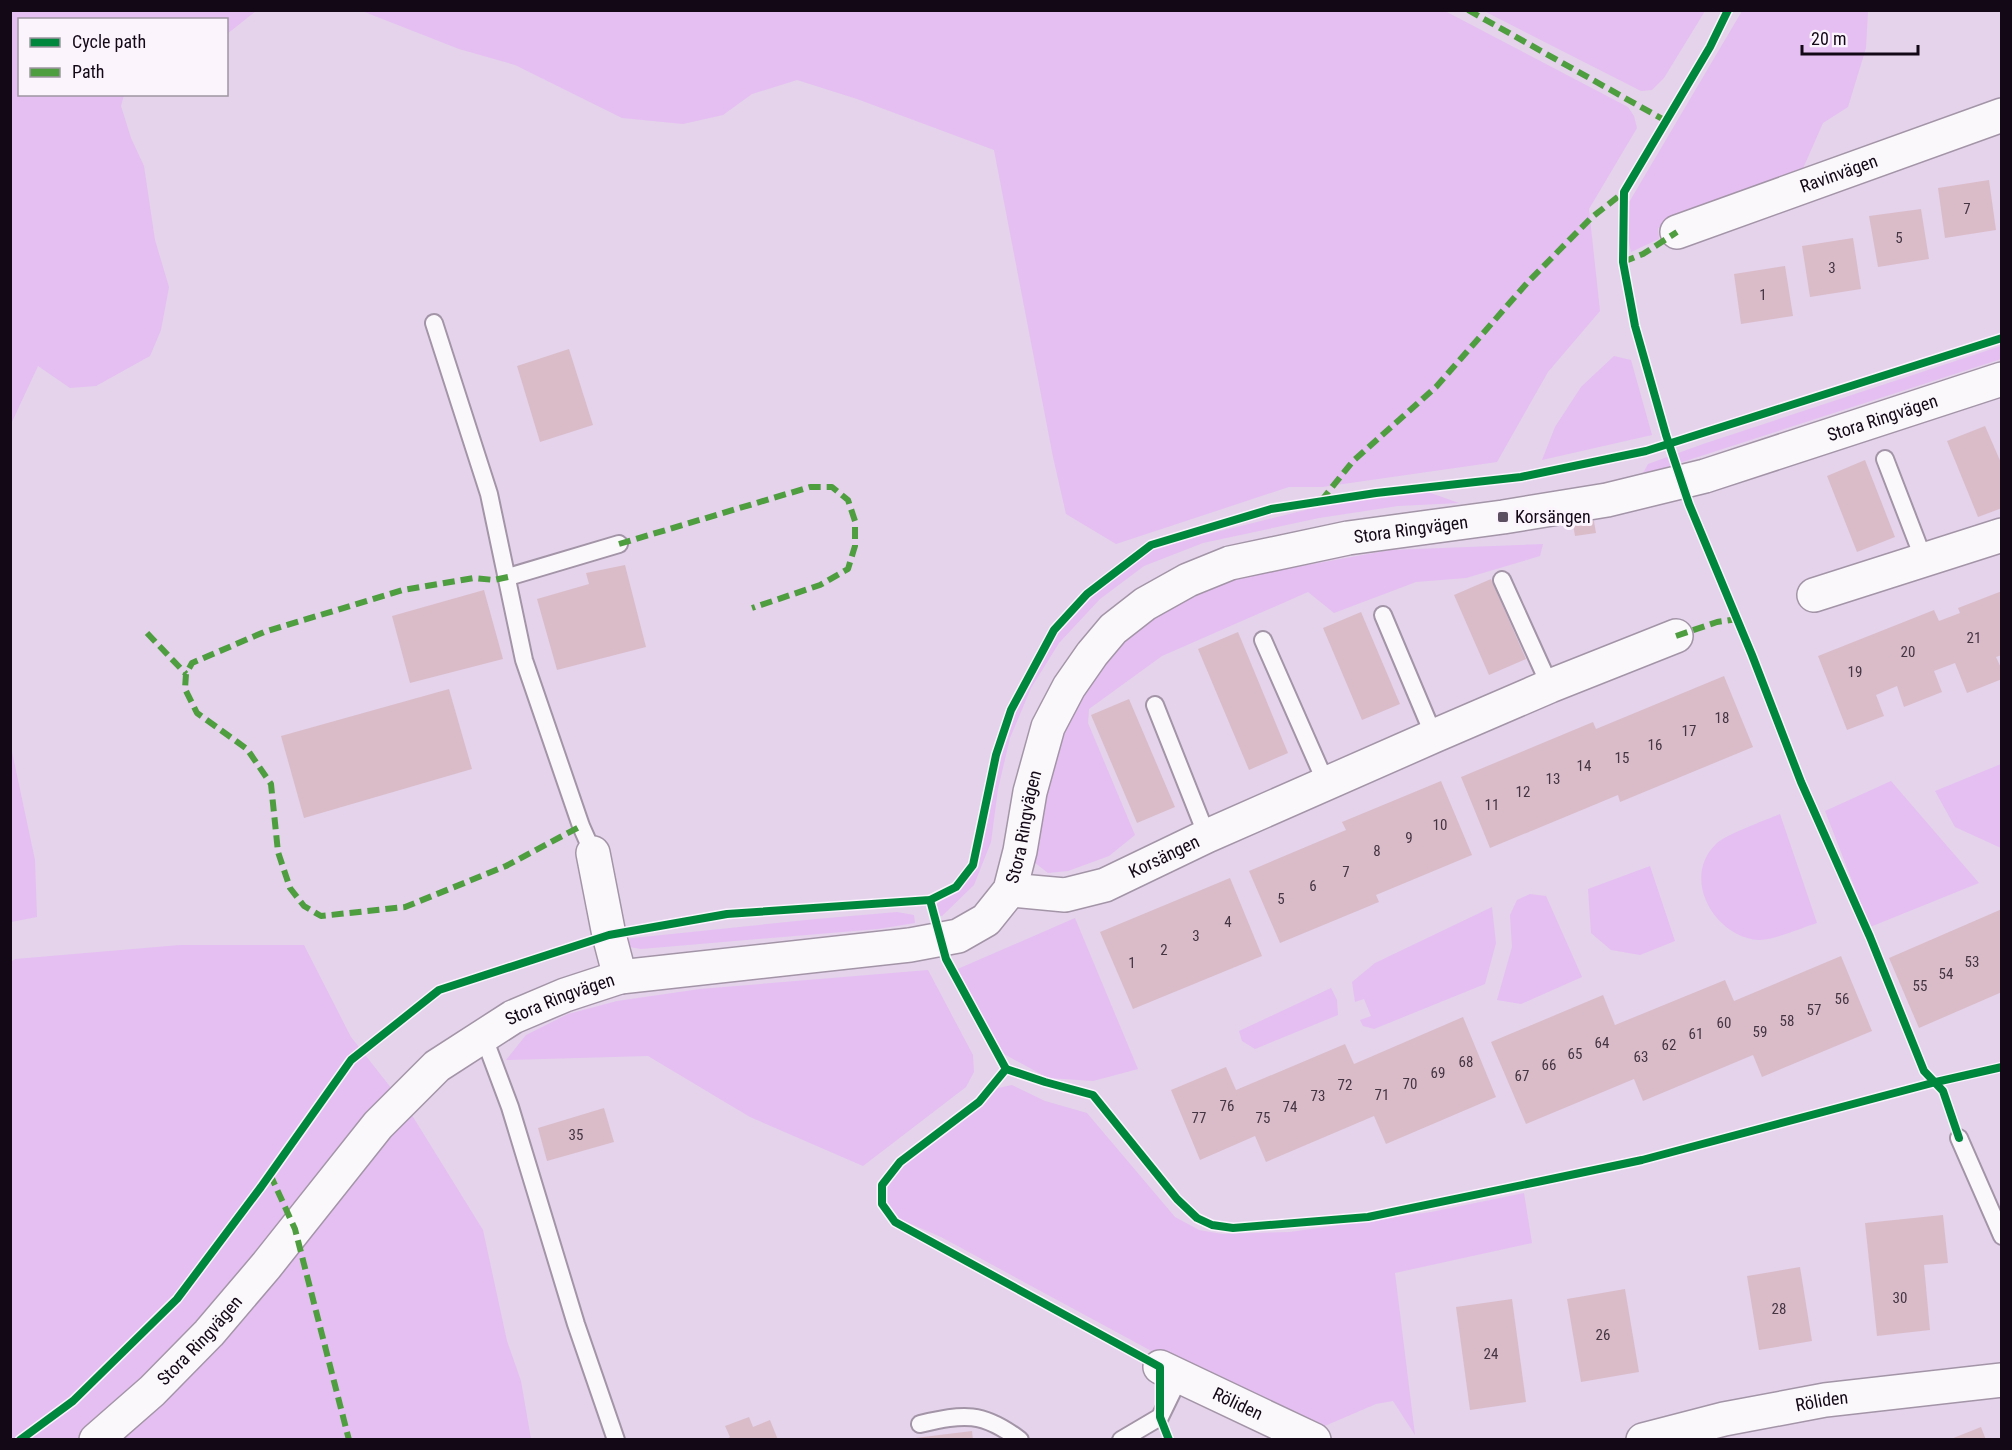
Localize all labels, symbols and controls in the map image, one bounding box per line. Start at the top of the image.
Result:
legend [18,18,228,96]
scale bar [1802,18,1918,56]
text: 20 m [1811,28,1846,49]
text: Cycle path [72,31,146,52]
text: Path [72,61,105,82]
street label: Ravinvägen [1797,150,1880,197]
house number: 7 [1963,200,1971,218]
house number: 5 [1895,229,1903,247]
house number: 3 [1828,259,1836,277]
house number: 1 [1759,286,1767,304]
street label: Stora Ringvägen [1824,390,1940,445]
place label: Korsängen [1515,506,1591,527]
marker: Korsängen [1496,510,1510,524]
street label: Stora Ringvägen [1352,511,1469,547]
house number: 21 [1967,629,1981,647]
house number: 20 [1901,643,1915,661]
house number: 19 [1848,663,1862,681]
house number: 18 [1715,709,1729,727]
house number: 17 [1682,722,1696,740]
house number: 16 [1648,736,1662,754]
house number: 15 [1615,749,1629,767]
house number: 14 [1577,757,1591,775]
street label: Stora Ringvägen [1001,768,1046,885]
house number: 13 [1546,770,1560,788]
house number: 12 [1516,783,1530,801]
house number: 11 [1485,796,1499,814]
house number: 10 [1433,816,1447,834]
house number: 9 [1405,829,1413,847]
street label: Korsängen [1125,830,1203,882]
house number: 8 [1373,842,1381,860]
house number: 7 [1342,863,1350,881]
house number: 6 [1309,877,1317,895]
house number: 5 [1277,890,1285,908]
house number: 4 [1224,913,1232,931]
house number: 3 [1192,927,1200,945]
house number: 2 [1160,941,1168,959]
house number: 53 [1965,953,1979,971]
house number: 1 [1128,954,1136,972]
house number: 54 [1939,965,1953,983]
street label: Stora Ringvägen [501,969,617,1029]
house number: 55 [1913,977,1927,995]
house number: 56 [1835,990,1849,1008]
house number: 57 [1807,1001,1821,1019]
house number: 58 [1780,1012,1794,1030]
house number: 60 [1717,1014,1731,1032]
house number: 59 [1753,1023,1767,1041]
house number: 61 [1689,1025,1703,1043]
house number: 64 [1595,1034,1609,1052]
house number: 62 [1662,1036,1676,1054]
house number: 65 [1568,1045,1582,1063]
house number: 63 [1634,1048,1648,1066]
house number: 68 [1459,1053,1473,1071]
house number: 66 [1542,1056,1556,1074]
house number: 69 [1431,1064,1445,1082]
house number: 67 [1515,1067,1529,1085]
house number: 70 [1403,1075,1417,1093]
house number: 72 [1338,1076,1352,1094]
house number: 71 [1375,1086,1389,1104]
house number: 73 [1311,1087,1325,1105]
house number: 76 [1220,1097,1234,1115]
house number: 74 [1283,1098,1297,1116]
house number: 77 [1192,1109,1206,1127]
house number: 75 [1256,1109,1270,1127]
house number: 35 [569,1126,583,1144]
house number: 30 [1893,1289,1907,1307]
street label: Stora Ringvägen [153,1291,246,1389]
house number: 28 [1772,1300,1786,1318]
house number: 26 [1596,1326,1610,1344]
house number: 24 [1484,1345,1498,1363]
street label: Röliden [1209,1383,1266,1424]
street label: Röliden [1794,1386,1849,1415]

